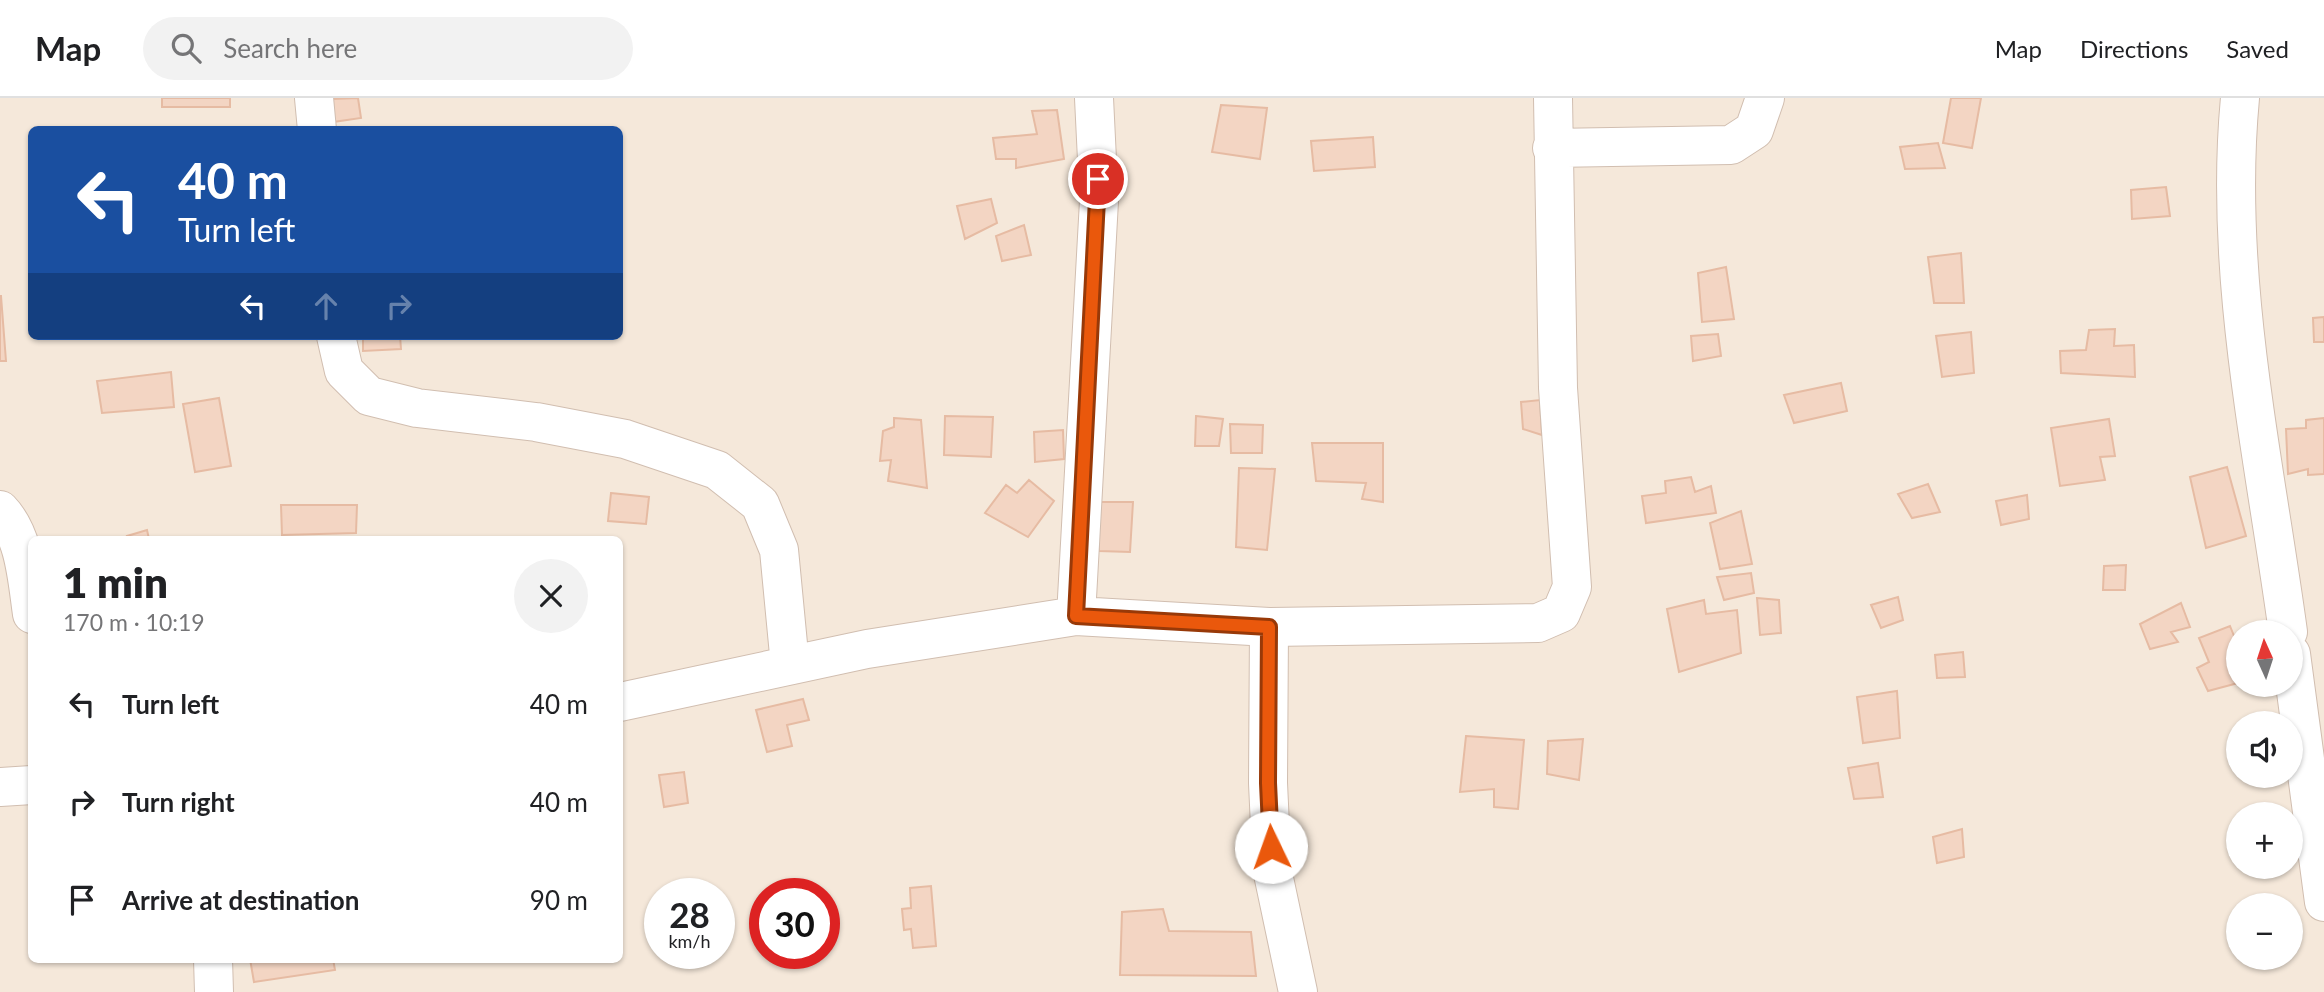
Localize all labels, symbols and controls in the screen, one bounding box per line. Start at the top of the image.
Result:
search box [143,17,633,80]
text: Map [35,28,101,68]
icon: search [167,29,205,67]
text: Search here [223,32,357,64]
text: Map [1995,34,2042,63]
text: Directions [2080,34,2188,63]
text: Saved [2226,34,2289,63]
pin [1068,149,1128,209]
text: 40 m [178,151,288,209]
icon: left [63,154,154,245]
icon: arrive [1079,160,1117,198]
text: Turn left [178,210,295,249]
icon: left [234,287,272,325]
icon: ahead [307,287,345,325]
icon: right [380,287,418,325]
text: 1 min [63,557,168,607]
button: close [514,559,588,633]
text: 170 m · 10:19 [63,608,205,636]
north arrow [2226,620,2303,696]
map controls [2226,620,2303,970]
icon: left [63,685,101,723]
text: Turn left [122,688,219,720]
text: 40 m [530,688,588,720]
button: sound [2226,711,2303,788]
icon: right [63,783,101,821]
text: Turn right [122,786,235,818]
text: 40 m [530,786,588,818]
button: + [2226,802,2303,879]
position arrow [1234,810,1308,884]
speed limit sign: 30 [749,878,840,969]
icon: arrive [63,881,101,919]
text: Arrive at destination [122,884,359,916]
text: 90 m [530,884,588,916]
text: 28 [669,893,710,935]
button: − [2226,893,2303,970]
text: km/h [668,930,711,952]

